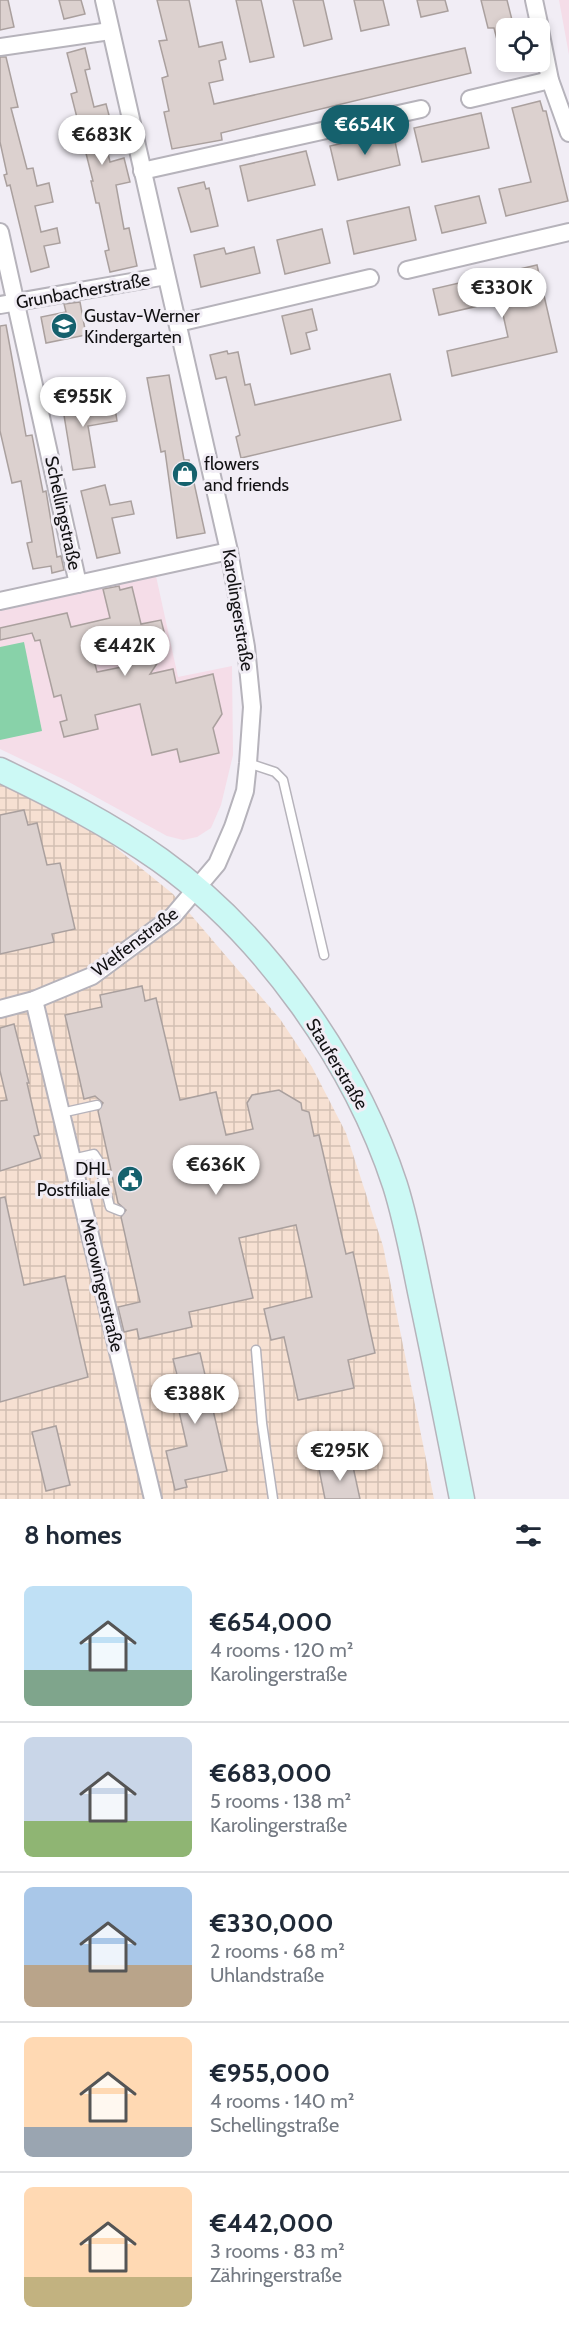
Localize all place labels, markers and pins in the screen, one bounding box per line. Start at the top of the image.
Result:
pin: €654K [323,105,407,156]
pin: €683K [60,115,144,166]
pin: €330K [460,268,544,319]
place label: Gustav-Werner Kindergarten [84,305,200,348]
school or university icon: Gustav-Werner Kindergarten [49,311,79,341]
pin: €955K [41,377,125,428]
place label: flowers and friends [204,453,289,496]
shop icon: flowers and friends [170,459,200,489]
pin: €442K [83,626,167,677]
pin: €636K [174,1145,258,1196]
place label: DHL Postfiliale [37,1158,110,1201]
public building icon: DHL Postfiliale [115,1164,145,1194]
pin: €388K [153,1374,237,1425]
pin: €295K [298,1431,382,1482]

